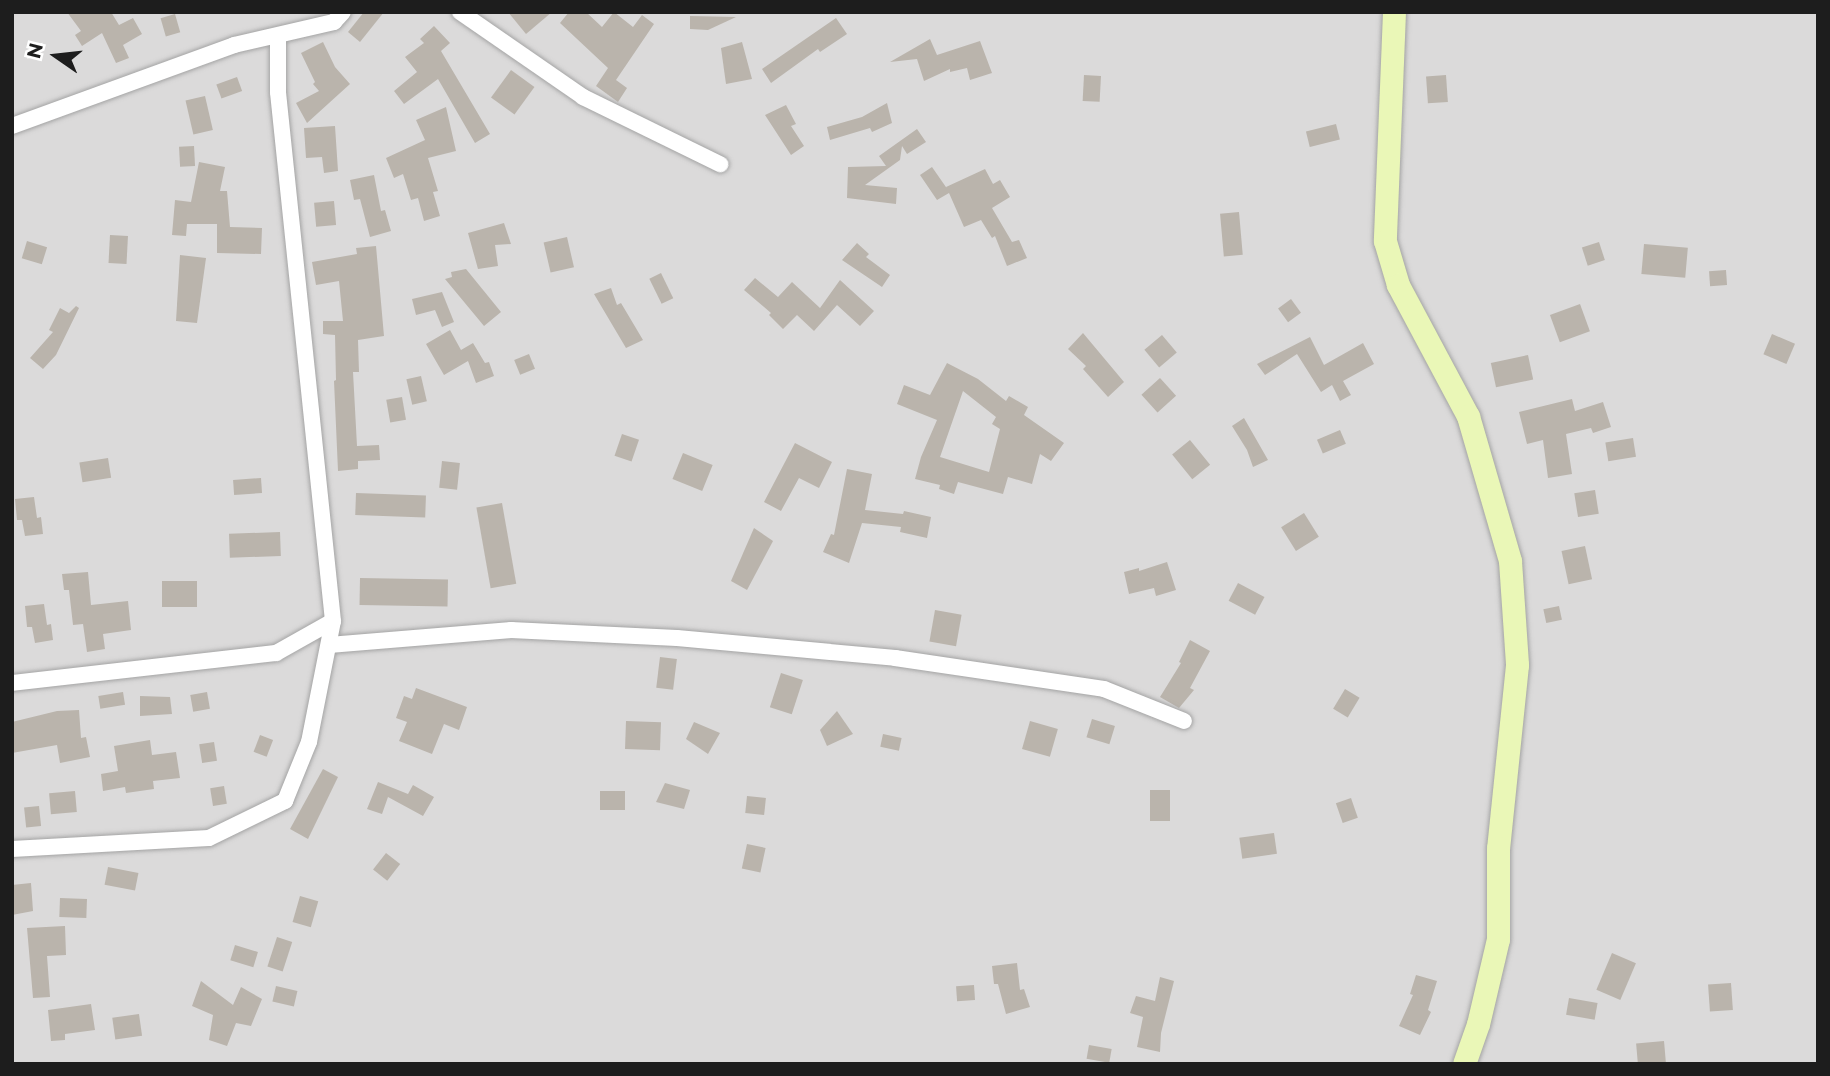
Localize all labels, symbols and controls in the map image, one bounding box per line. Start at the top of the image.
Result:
north arrow [21,21,91,91]
text: N [22,41,48,61]

